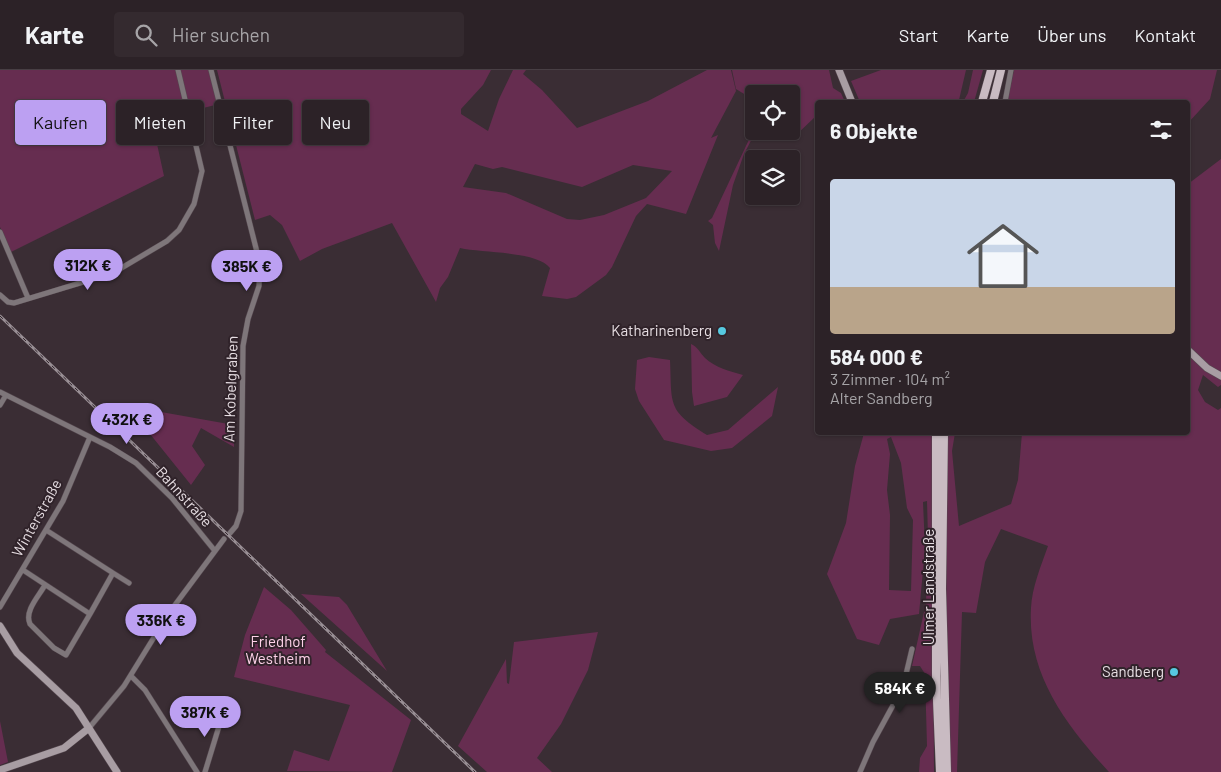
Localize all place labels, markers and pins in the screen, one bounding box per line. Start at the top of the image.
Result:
pin: 312K € [47,248,129,291]
pin: 385K € [206,250,288,292]
place label: Katharinenberg [611,321,712,339]
marker: Katharinenberg [716,325,728,337]
pin: 432K € [86,402,168,445]
pin: 336K € [120,604,202,646]
place label: Sandberg [1102,662,1164,680]
marker: Sandberg [1168,666,1180,678]
pin: 584K € [859,672,941,714]
pin: 387K € [164,696,246,738]

